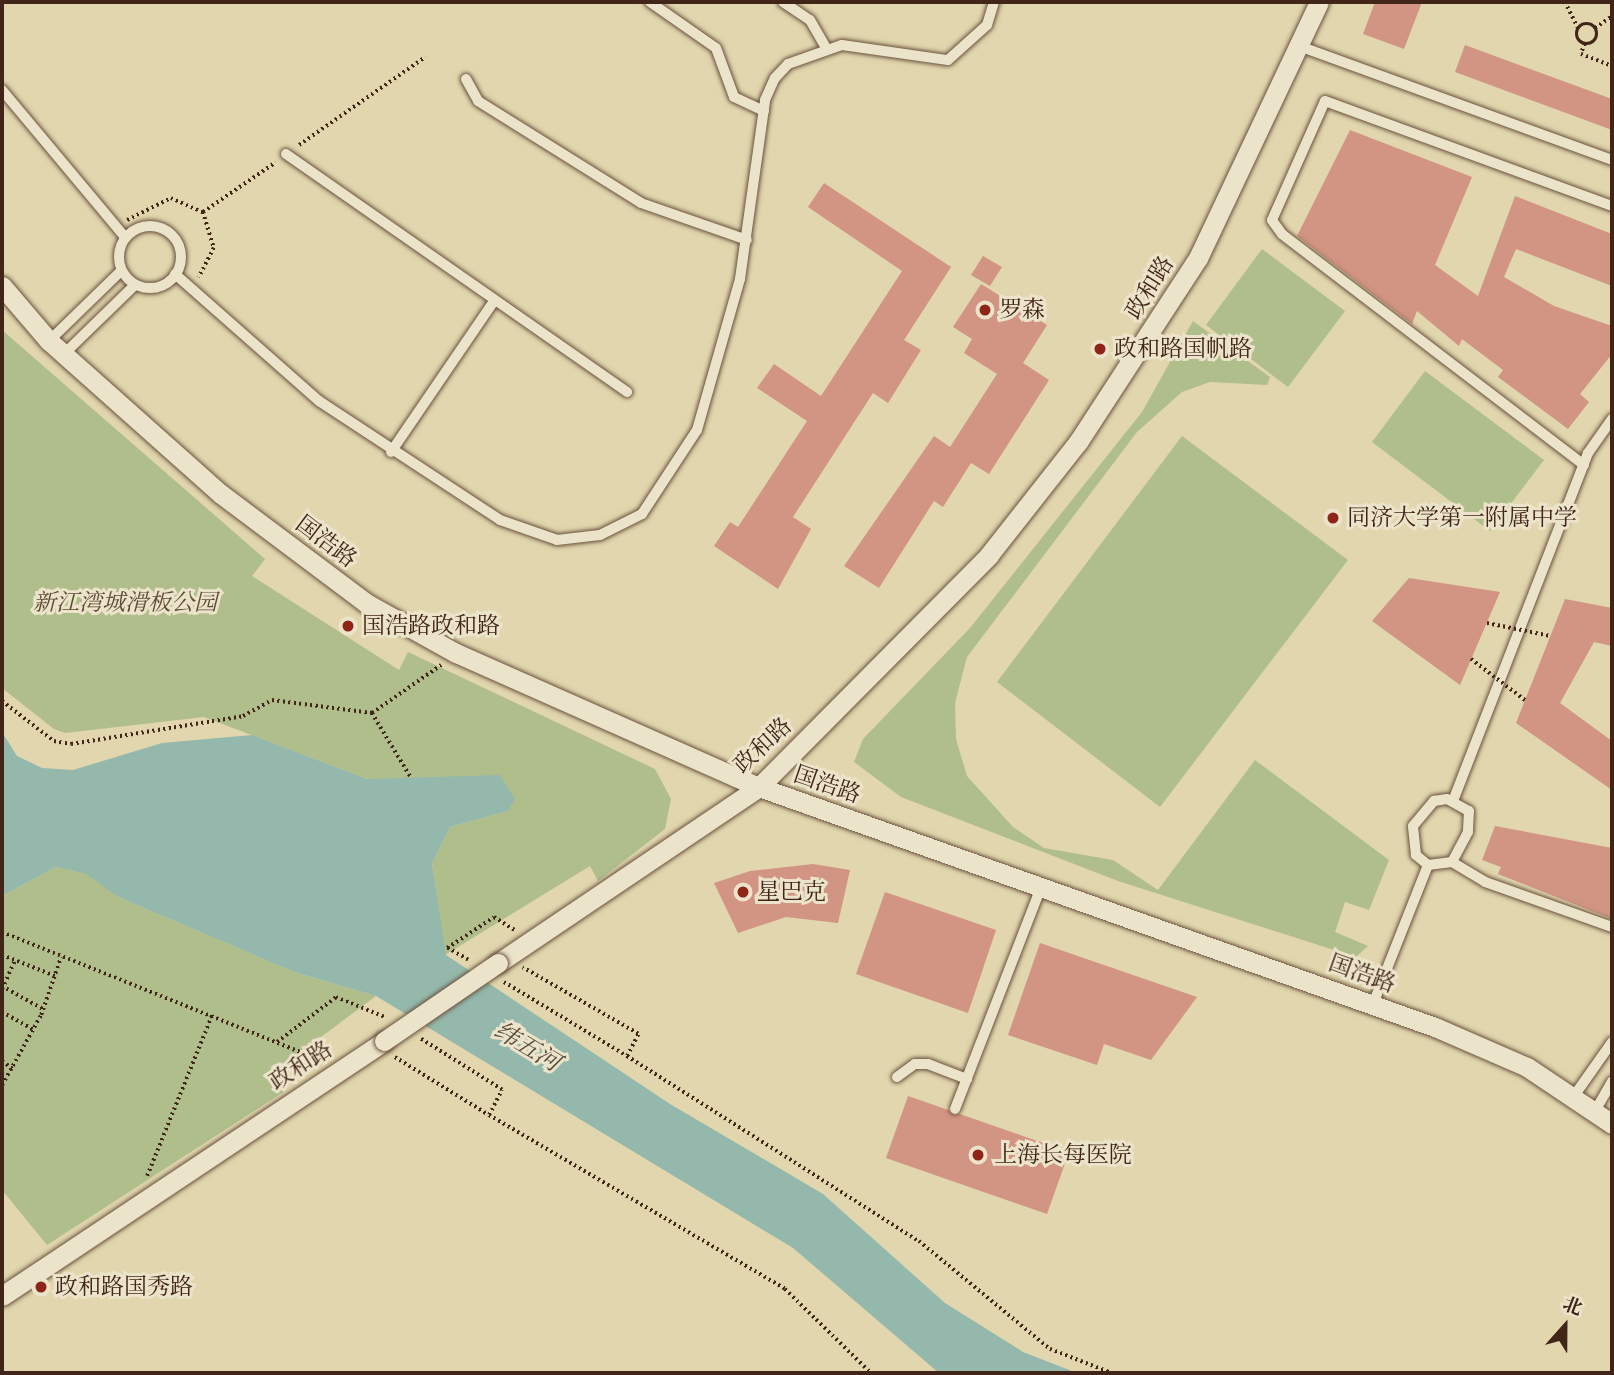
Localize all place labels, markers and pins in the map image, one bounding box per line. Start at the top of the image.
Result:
place label: 罗森 [999,296,1045,324]
marker: 罗森 [977,302,993,318]
place label: 政和路国帆路 [1114,335,1252,363]
marker: 政和路国帆路 [1092,341,1108,357]
place label: 同济大学第一附属中学 [1347,504,1577,532]
marker: 同济大学第一附属中学 [1325,510,1341,526]
place label: 国浩路政和路 [362,612,500,640]
marker: 国浩路政和路 [340,618,356,634]
place label: 星巴克 [757,878,826,906]
marker: 星巴克 [735,884,751,900]
place label: 上海长每医院 [994,1141,1132,1169]
marker: 上海长每医院 [968,1145,988,1165]
place label: 政和路国秀路 [55,1273,193,1301]
marker: 政和路国秀路 [33,1279,49,1295]

